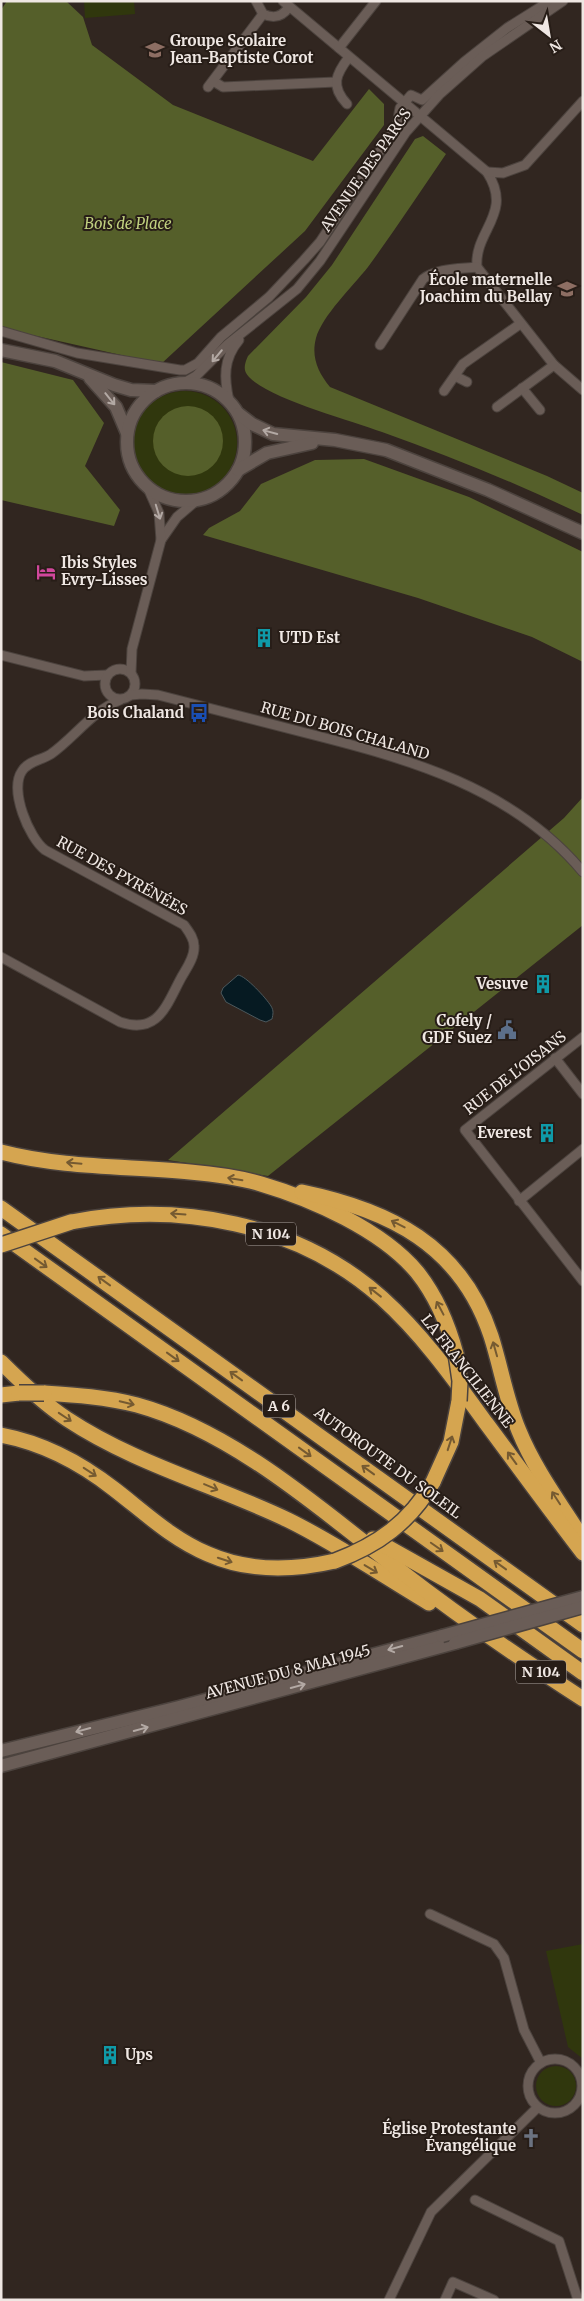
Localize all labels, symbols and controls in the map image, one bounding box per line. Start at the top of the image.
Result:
north arrow [524,10,574,60]
place label: Groupe Scolaire Jean-Baptiste Corot [169,31,314,67]
text: N [546,36,565,57]
school or university icon: Groupe Scolaire Jean-Baptiste Corot [144,39,166,61]
street label: AVENUE DES PARCS [315,104,415,236]
park label: Bois de Place [84,214,172,233]
place label: École maternelle Joachim du Bellay [419,269,552,306]
school or university icon: École maternelle Joachim du Bellay [556,278,578,300]
one-way arrow [211,349,222,362]
one-way arrow [104,393,115,406]
one-way arrow [262,427,278,436]
one-way arrow [153,504,163,520]
place label: Ibis Styles Evry-Lisses [61,553,148,589]
hotel icon: Ibis Styles Evry-Lisses [35,561,57,583]
building icon: UTD Est [253,627,275,649]
place label: UTD Est [279,628,340,647]
street label: RUE DU BOIS CHALAND [259,697,432,764]
bus stop icon: Bois Chaland [188,702,210,724]
place label: Bois Chaland [87,703,184,722]
street label: RUE DES PYRÉNÉES [54,831,191,919]
building icon: Vesuve [532,973,554,995]
place label: Vesuve [476,974,528,993]
place label: Cofely / GDF Suez [422,1011,492,1047]
public building icon: Cofely / GDF Suez [496,1019,518,1041]
street label: RUE DE L'OISANS [460,1027,570,1118]
building icon: Everest [536,1122,558,1144]
place label: Everest [477,1123,532,1142]
one-way arrow [66,1158,82,1168]
one-way arrow [228,1173,244,1183]
one-way arrow [170,1210,186,1219]
one-way arrow [391,1219,406,1228]
road number: N 104 [246,1222,296,1246]
one-way arrow [34,1258,48,1268]
one-way arrow [97,1276,111,1286]
one-way arrow [369,1287,382,1298]
one-way arrow [435,1301,444,1316]
street label: LA FRANCILIENNE [417,1310,518,1432]
one-way arrow [489,1341,499,1357]
one-way arrow [166,1352,180,1362]
one-way arrow [229,1371,243,1381]
road number: A 6 [263,1394,295,1418]
one-way arrow [118,1399,134,1408]
street label: AUTOROUTE DU SOLEIL [310,1402,466,1523]
one-way arrow [57,1412,71,1422]
one-way arrow [446,1435,456,1451]
one-way arrow [298,1447,312,1457]
one-way arrow [506,1452,517,1465]
one-way arrow [361,1465,375,1475]
one-way arrow [82,1467,96,1477]
one-way arrow [203,1484,218,1493]
one-way arrow [551,1491,561,1505]
one-way arrow [430,1542,444,1552]
one-way arrow [217,1556,232,1565]
one-way arrow [493,1560,507,1570]
one-way arrow [363,1564,377,1574]
street label: AVENUE DU 8 MAI 1945 [202,1640,372,1703]
one-way arrow [387,1644,403,1654]
road number: N 104 [516,1660,566,1684]
one-way arrow [290,1681,306,1691]
one-way arrow [133,1724,149,1733]
one-way arrow [76,1726,92,1736]
building icon: Ups [99,2044,121,2066]
place label: Ups [125,2045,153,2064]
place label: Église Protestante Évangélique [382,2118,516,2155]
church icon: Église Protestante Évangélique [520,2127,542,2149]

